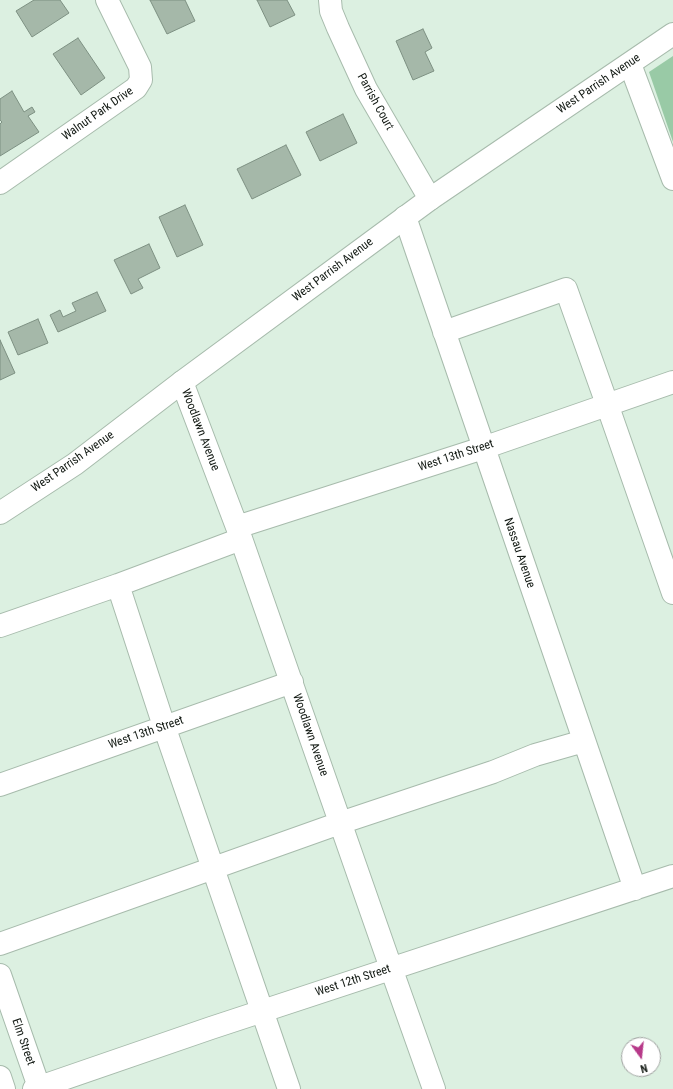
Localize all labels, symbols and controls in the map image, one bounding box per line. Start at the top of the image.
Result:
street label: West Parrish Avenue [555,51,643,117]
street label: Parrish Court [354,71,396,133]
street label: Walnut Park Drive [60,84,136,144]
street label: West Parrish Avenue [290,235,376,305]
street label: Woodlawn Avenue [178,387,222,473]
street label: West Parrish Avenue [29,428,117,496]
street label: West 13th Street [416,437,496,475]
street label: Nassau Avenue [500,516,538,590]
street label: Woodlawn Avenue [289,692,331,778]
street label: West 13th Street [107,713,185,753]
street label: West 12th Street [313,962,393,1000]
street label: Elm Street [8,1017,38,1067]
north arrow [621,1037,661,1077]
text: N [639,1061,649,1075]

